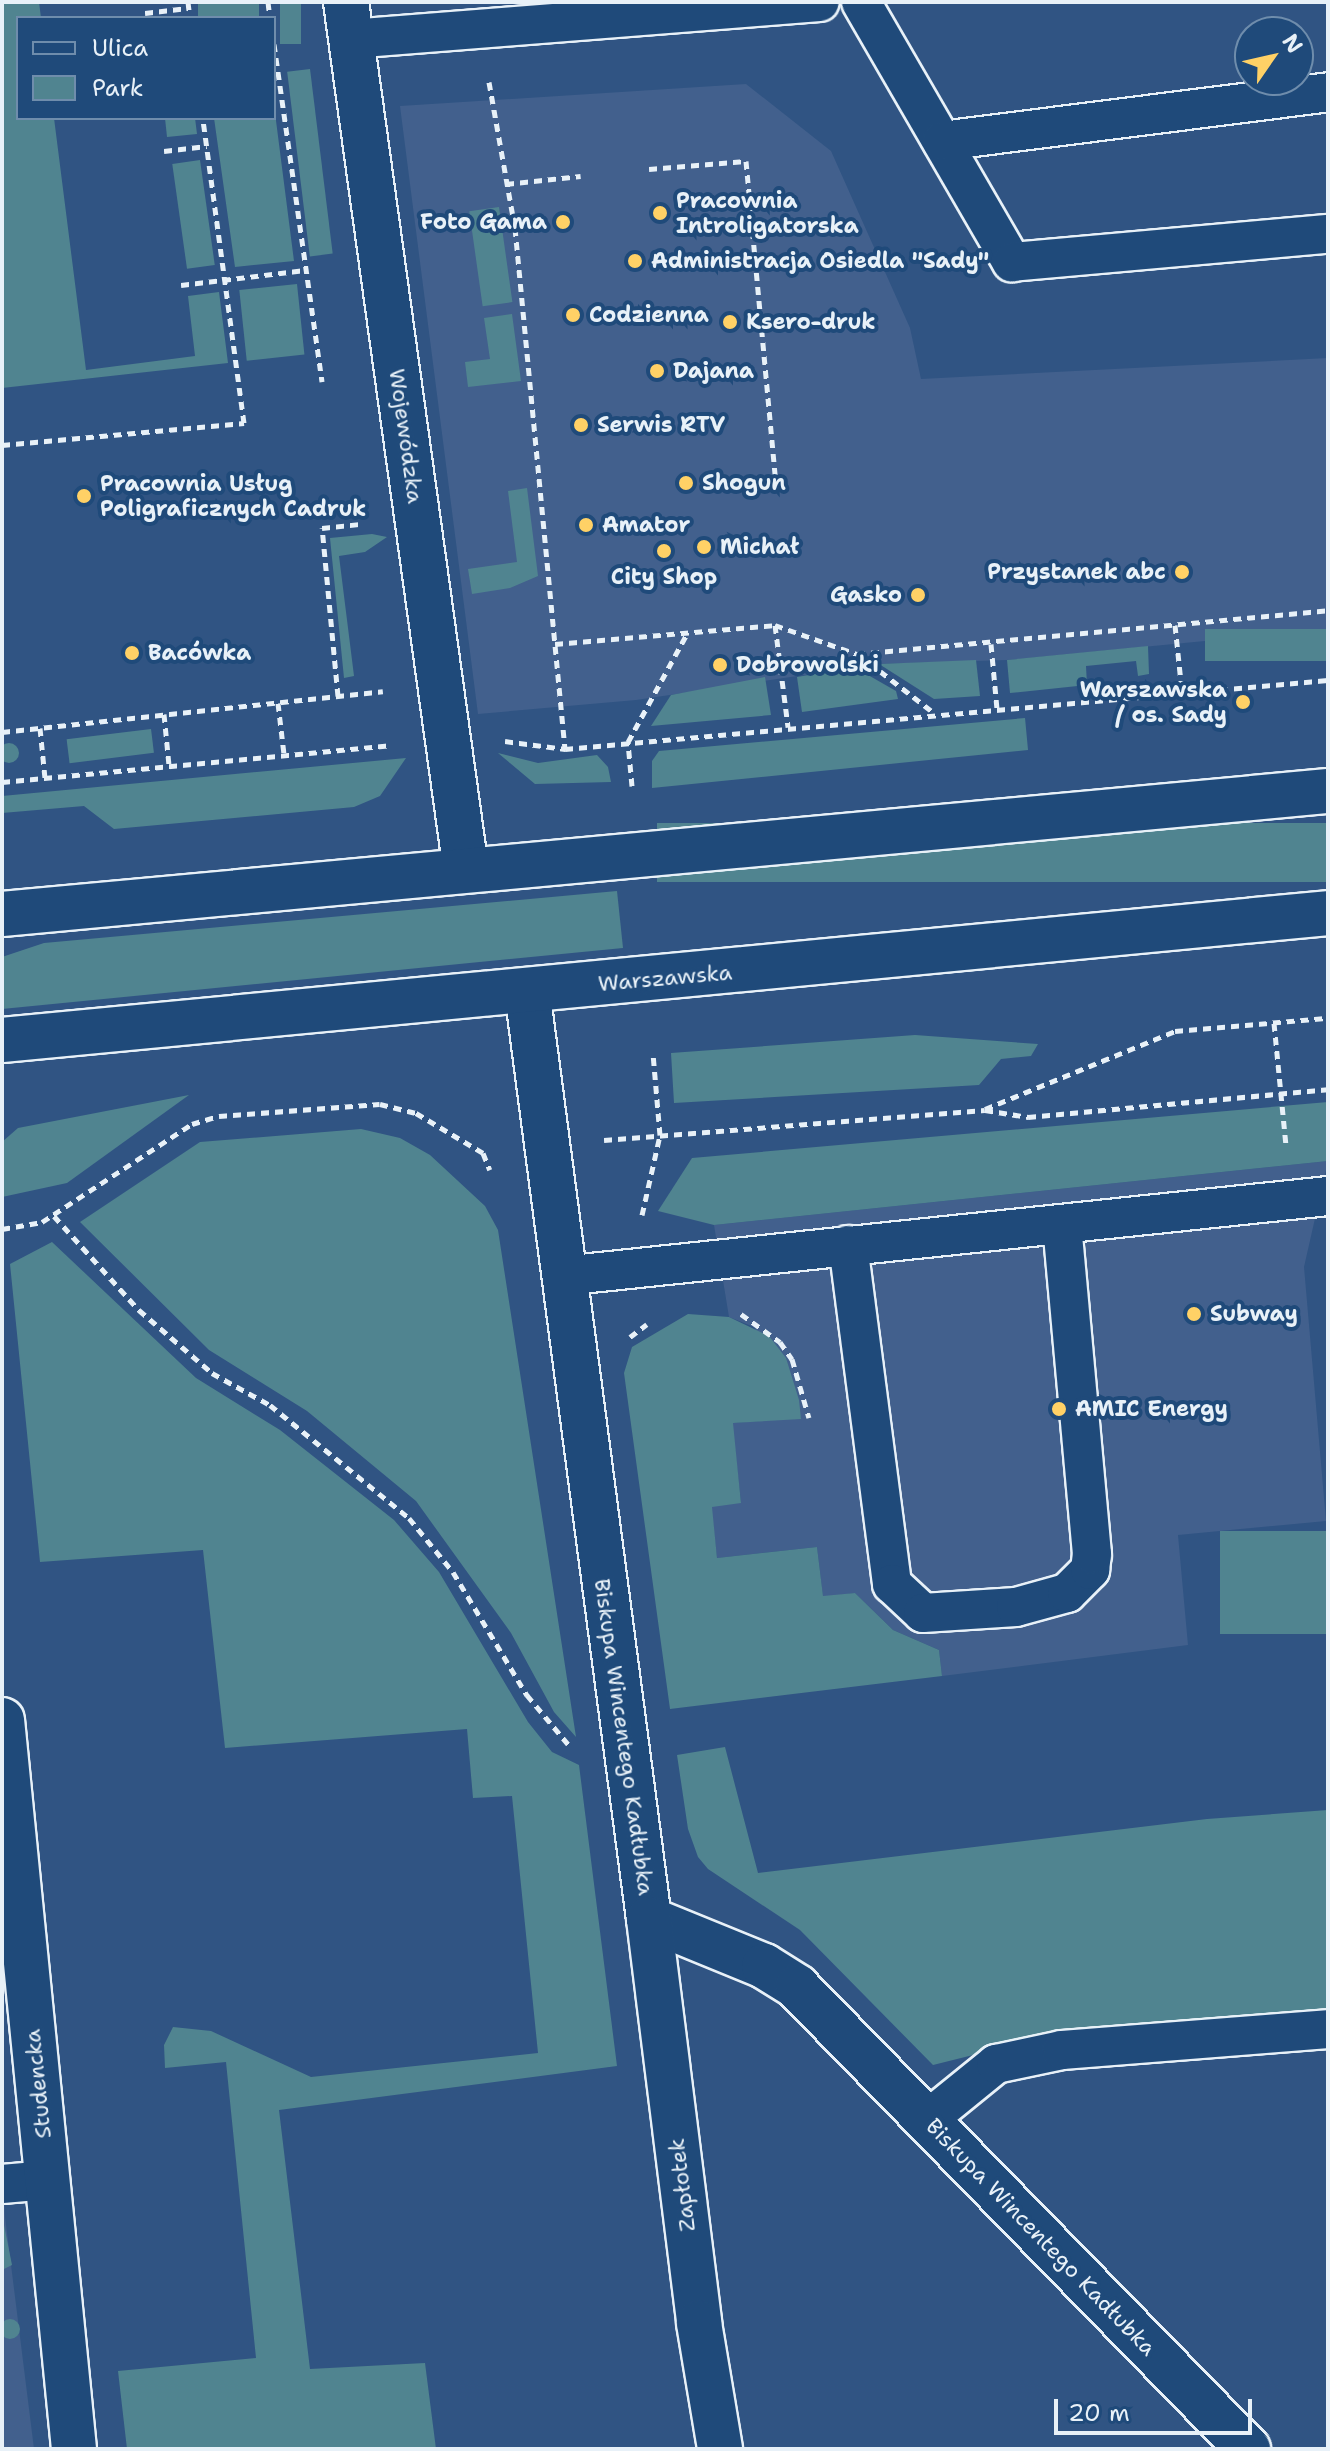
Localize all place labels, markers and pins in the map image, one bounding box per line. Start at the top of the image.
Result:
place label: Pracownia Introligatorska [676,187,859,238]
marker: Pracownia Introligatorska [651,204,669,222]
place label: Foto Gama [420,209,547,235]
marker: Foto Gama [554,213,572,231]
place label: Administracja Osiedla "Sady" [651,248,989,274]
marker: Administracja Osiedla "Sady" [626,252,644,270]
place label: Codzienna [589,302,709,328]
marker: Codzienna [564,306,582,324]
place label: Ksero-druk [746,309,876,335]
marker: Ksero-druk [721,313,739,331]
place label: Dajana [673,358,754,384]
marker: Dajana [648,362,666,380]
place label: Serwis RTV [597,412,725,438]
marker: Serwis RTV [572,416,590,434]
place label: Pracownia Usług Poligraficznych Cadruk [100,470,366,522]
place label: Shogun [702,470,786,496]
marker: Shogun [677,474,695,492]
marker: Pracownia Usług Poligraficznych Cadruk [75,487,93,505]
place label: Amator [602,512,690,538]
marker: Amator [577,516,595,534]
place label: Michał [720,534,799,560]
marker: Michał [695,538,713,556]
marker: City Shop [655,542,673,560]
place label: Przystanek abc [987,559,1166,585]
marker: Przystanek abc [1173,563,1191,581]
place label: City Shop [611,564,717,590]
place label: Gasko [830,582,902,608]
marker: Gasko [909,586,927,604]
place label: Bacówka [148,640,251,666]
marker: Bacówka [123,644,141,662]
place label: Dobrowolski [736,652,879,678]
marker: Dobrowolski [711,656,729,674]
place label: Warszawska / os. Sady [1080,676,1227,728]
marker: Warszawska / os. Sady [1234,693,1252,711]
place label: Subway [1210,1301,1298,1327]
marker: Subway [1185,1305,1203,1323]
place label: AMIC Energy [1075,1396,1228,1422]
marker: AMIC Energy [1050,1400,1068,1418]

